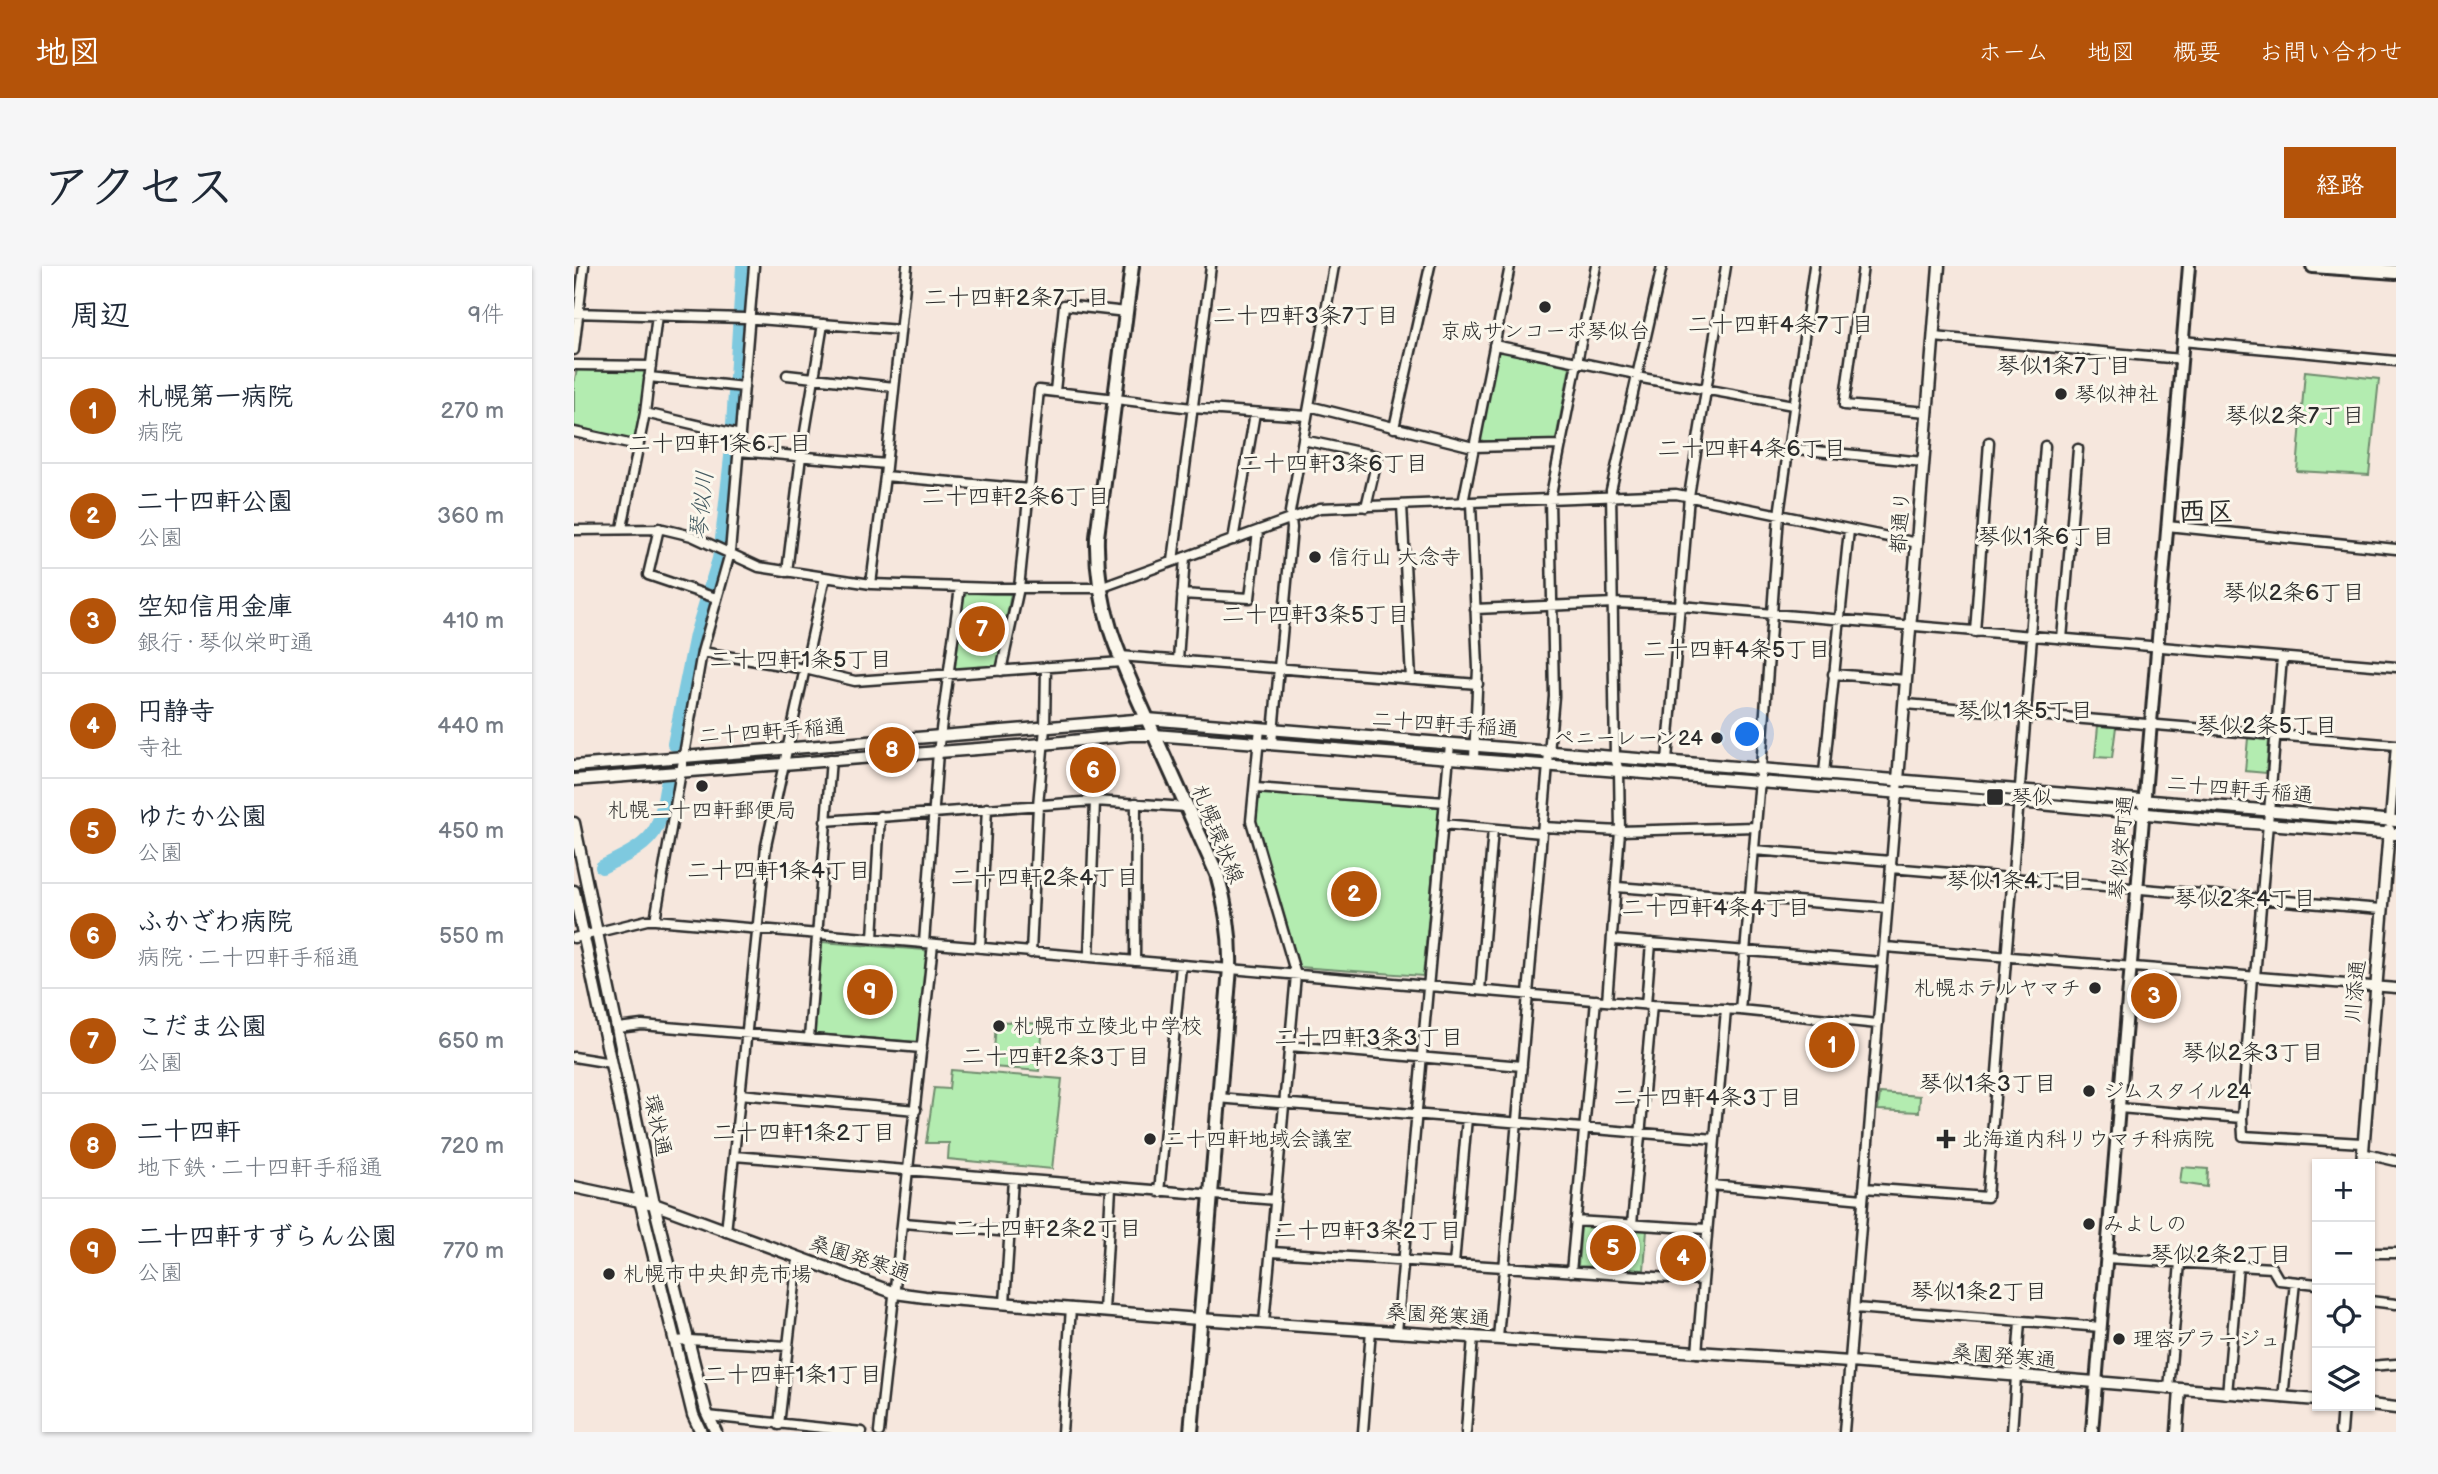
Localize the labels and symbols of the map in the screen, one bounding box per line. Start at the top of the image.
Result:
district label: 二十四軒2条7丁目 [924,284,1110,312]
marker: 京成サンコーポ琴似台 [1537,299,1553,315]
district label: 二十四軒3条7丁目 [1213,302,1399,330]
district label: 二十四軒4条7丁目 [1688,311,1874,339]
place label: 京成サンコーポ琴似台 [1440,319,1650,344]
district label: 琴似1条7丁目 [1996,352,2132,380]
place label: 琴似神社 [2075,382,2159,407]
marker: 琴似神社 [2053,386,2069,402]
district label: 琴似2条7丁目 [2225,402,2365,430]
district label: 二十四軒1条6丁目 [628,430,812,458]
district label: 二十四軒4条6丁目 [1657,435,1847,463]
district label: 二十四軒3条6丁目 [1239,450,1429,478]
water label: 琴似川 [684,469,720,541]
district label: 二十四軒2条6丁目 [922,483,1110,511]
street label: 都通り [1886,490,1915,554]
district label: 西区 [2178,496,2234,529]
district label: 琴似1条6丁目 [1977,523,2115,551]
place label: 信行山 大念寺 [1329,545,1461,570]
marker: 信行山 大念寺 [1307,549,1323,565]
district label: 琴似2条6丁目 [2223,579,2365,607]
district label: 二十四軒3条5丁目 [1222,601,1410,629]
pin: 7 [959,603,1005,655]
district label: 二十四軒4条5丁目 [1643,636,1831,664]
district label: 二十四軒1条5丁目 [709,646,893,674]
district label: 琴似1条5丁目 [1956,697,2094,725]
street label: 二十四軒手稲通 [1371,707,1519,742]
district label: 琴似2条5丁目 [2196,712,2338,740]
street label: 二十四軒手稲通 [698,714,846,749]
your location [1730,717,1764,751]
pin: 8 [869,724,915,776]
place label: ペニーレーン24 [1554,726,1703,751]
marker: ペニーレーン24 [1709,730,1725,746]
pin: 6 [1070,744,1116,796]
street label: 二十四軒手稲通 [2166,771,2314,808]
marker: 札幌二十四軒郵便局 [694,778,710,794]
street label: 札幌環状線 [1186,781,1249,888]
place label: 琴似 [2011,785,2053,810]
marker: 琴似 [1985,787,2005,807]
street label: 琴似栄町通 [2104,794,2139,900]
place label: 札幌二十四軒郵便局 [608,798,797,823]
district label: 二十四軒1条4丁目 [687,857,871,885]
district label: 二十四軒2条4丁目 [951,864,1139,892]
district label: 琴似1条4丁目 [1946,867,2084,895]
pin: 2 [1331,868,1377,920]
district label: 琴似2条4丁目 [2174,885,2316,913]
district label: 二十四軒4条4丁目 [1621,894,1811,922]
street label: 川添通 [2340,959,2371,1024]
pin: 9 [847,966,893,1018]
pin: 3 [2131,970,2177,1022]
place label: 札幌ホテルヤマチ [1914,976,2081,1001]
marker: 札幌ホテルヤマチ [2087,980,2103,996]
place label: 札幌市立陵北中学校 [1013,1014,1202,1039]
marker: 札幌市立陵北中学校 [991,1018,1007,1034]
pin: 1 [1809,1019,1855,1071]
district label: 二十四軒3条3丁目 [1274,1024,1464,1052]
district label: 琴似2条3丁目 [2182,1039,2324,1067]
district label: 二十四軒2条3丁目 [962,1043,1150,1071]
district label: 琴似1条3丁目 [1919,1070,2057,1098]
place label: ジムスタイル24 [2103,1079,2252,1104]
marker: ジムスタイル24 [2081,1083,2097,1099]
district label: 二十四軒4条3丁目 [1613,1084,1803,1112]
street label: 環状通 [639,1092,676,1159]
district label: 二十四軒1条2丁目 [712,1119,896,1147]
place label: 二十四軒地域会議室 [1164,1127,1353,1152]
place label: 北海道内科リウマチ科病院 [1962,1127,2214,1152]
marker: 北海道内科リウマチ科病院 [1936,1129,1956,1149]
marker: 二十四軒地域会議室 [1142,1131,1158,1147]
place label: みよしの [2103,1212,2187,1237]
district label: 二十四軒2条2丁目 [954,1215,1142,1243]
marker: みよしの [2081,1216,2097,1232]
district label: 二十四軒3条2丁目 [1274,1217,1462,1245]
pin: 5 [1590,1222,1636,1274]
street label: 桑園発寒通 [806,1230,914,1287]
pin: 4 [1660,1232,1706,1284]
district label: 琴似2条2丁目 [2150,1241,2292,1269]
place label: 札幌市中央卸売市場 [623,1262,812,1287]
marker: 札幌市中央卸売市場 [601,1266,617,1282]
district label: 琴似1条2丁目 [1910,1278,2048,1306]
street label: 桑園発寒通 [1385,1299,1491,1332]
place label: 理容プラージュ [2133,1327,2280,1352]
marker: 理容プラージュ [2111,1331,2127,1347]
street label: 桑園発寒通 [1951,1339,2057,1374]
district label: 二十四軒1条1丁目 [704,1361,882,1389]

